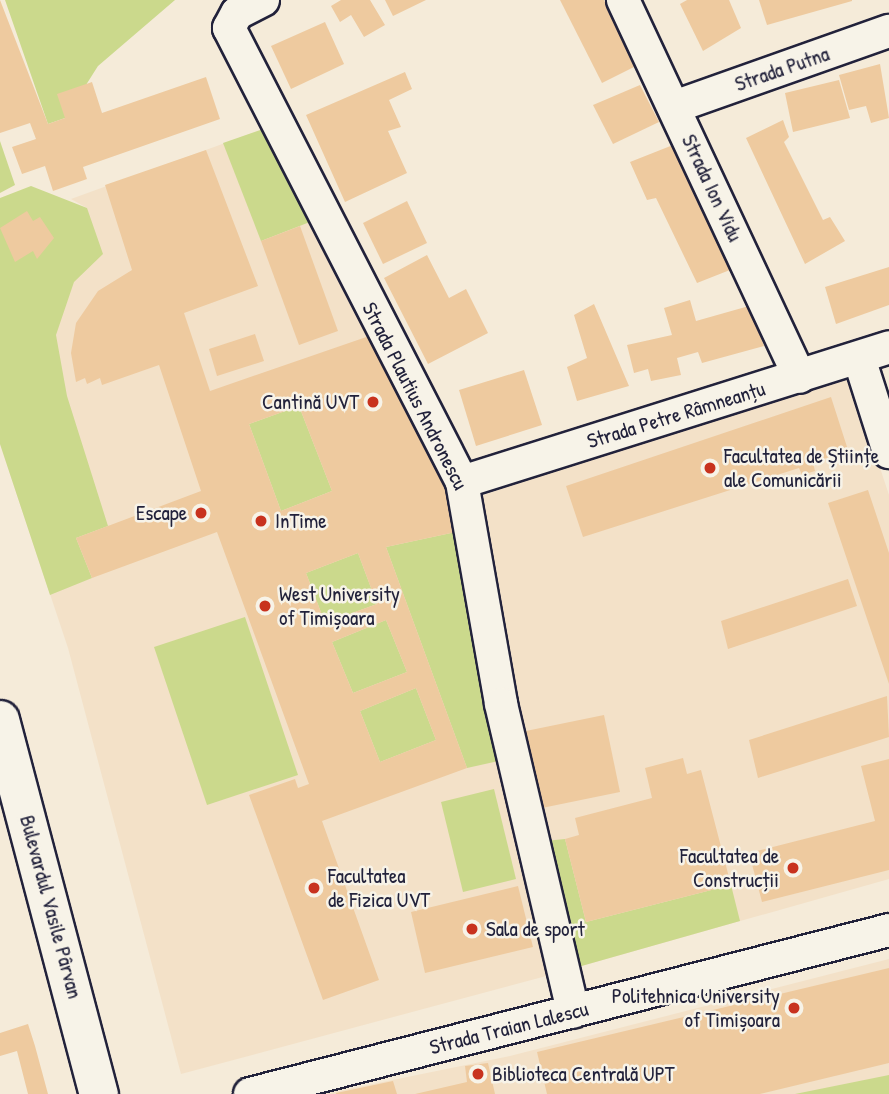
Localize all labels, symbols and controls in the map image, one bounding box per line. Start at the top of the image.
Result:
street label: Strada Putna [732,41,832,97]
street label: Strada Ion Vidu [676,130,748,246]
street label: Strada Plautius Andronescu [357,298,473,494]
street label: Strada Petre Râmneanțu [584,376,768,454]
place label: Cantină UVT [262,389,359,415]
marker: Cantină UVT [365,394,381,410]
place label: Facultatea de Științe ale Comunicării [724,443,879,493]
marker: Facultatea de Științe ale Comunicării [702,460,718,476]
place label: Escape [136,500,187,526]
marker: Escape [193,505,209,521]
place label: InTime [275,508,327,534]
marker: InTime [253,513,269,529]
place label: West University of Timișoara [279,581,400,631]
marker: West University of Timișoara [257,598,273,614]
street label: Bulevardul Vasile Pârvan [14,813,88,1001]
place label: Facultatea de Construcții [680,843,779,893]
marker: Facultatea de Construcții [785,860,801,876]
place label: Facultatea de Fizica UVT [328,863,430,913]
marker: Facultatea de Fizica UVT [306,880,322,896]
place label: Sala de sport [486,916,585,942]
marker: Sala de sport [464,921,480,937]
place label: Politehnica University of Timișoara [612,983,780,1033]
street label: Strada Traian Lalescu [427,996,591,1060]
marker: Politehnica University of Timișoara [786,1000,802,1016]
place label: Biblioteca Centrală UPT [492,1061,675,1087]
marker: Biblioteca Centrală UPT [470,1066,486,1082]

